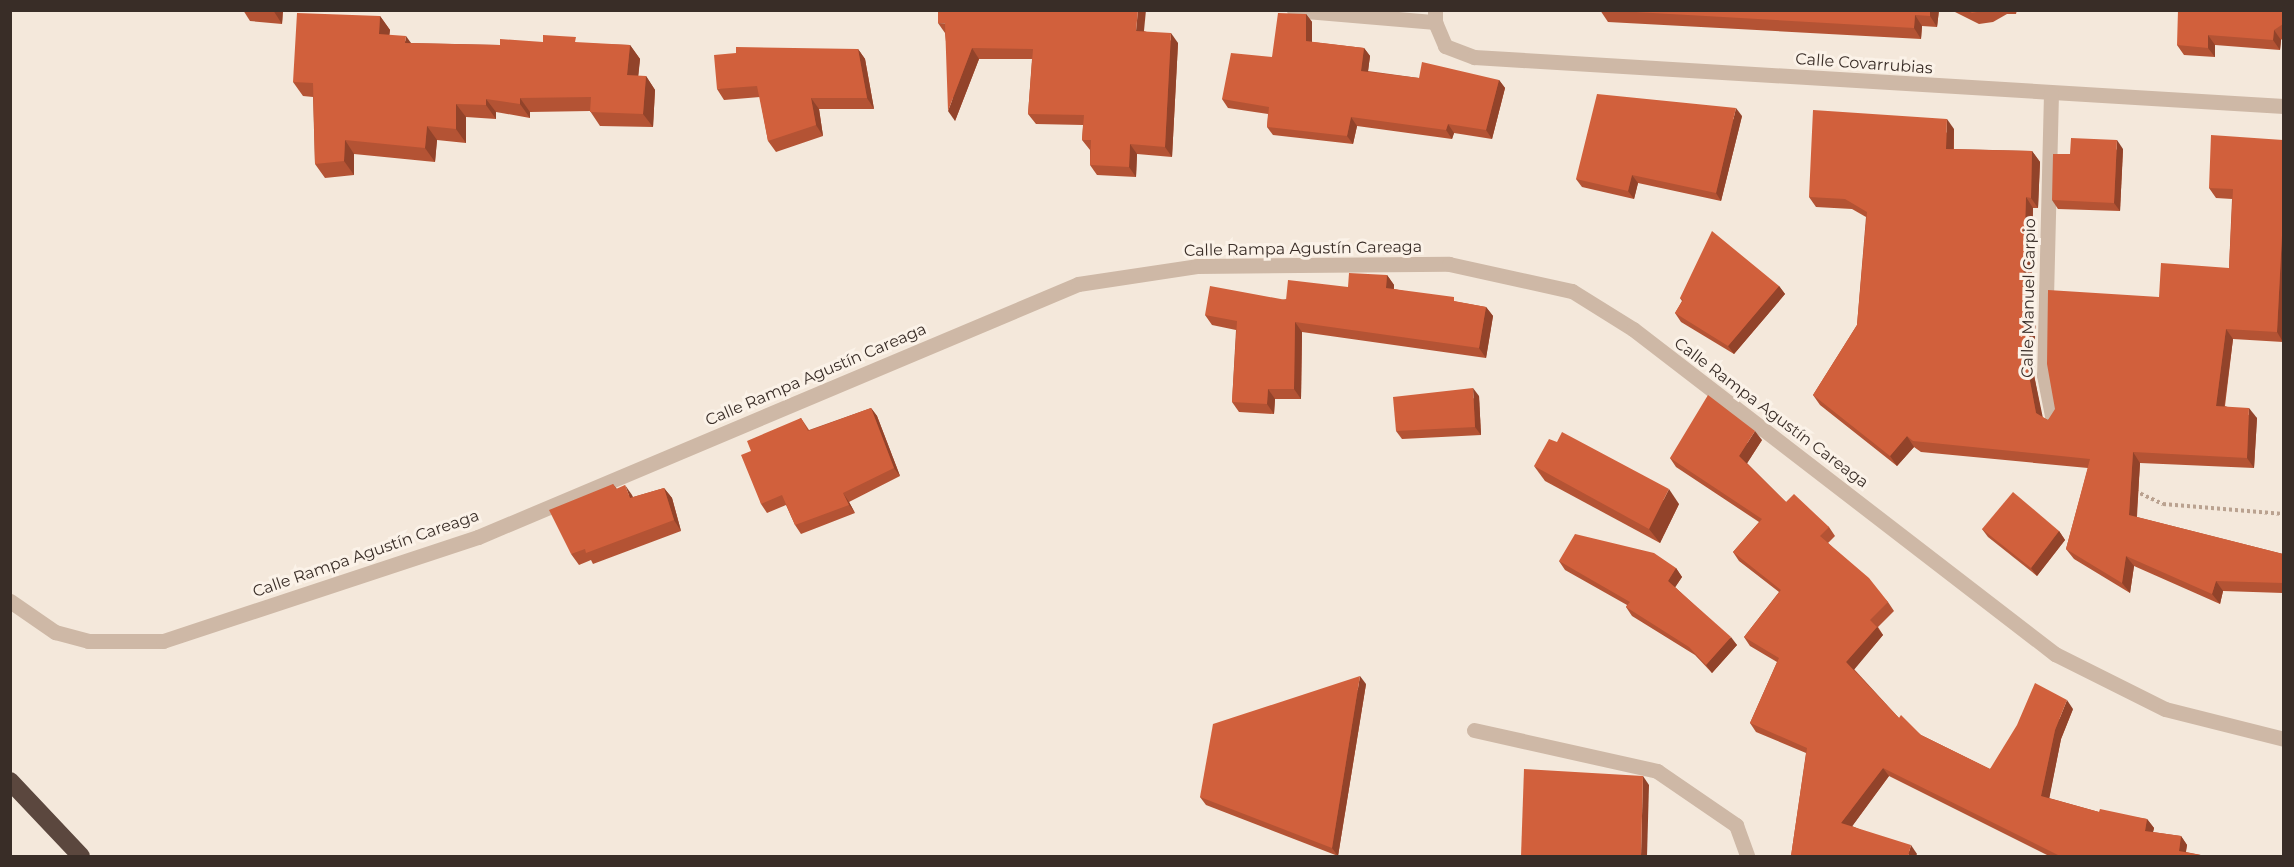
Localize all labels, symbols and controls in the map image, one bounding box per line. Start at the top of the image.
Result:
street label: Calle Covarrubias [1795,50,1933,78]
street label: Calle Manuel Carpio [2018,218,2040,378]
street label: Calle Rampa Agustín Careaga [1184,237,1422,261]
street label: Calle Rampa Agustín Careaga [703,320,929,430]
street label: Calle Rampa Agustín Careaga [1670,334,1872,492]
street label: Calle Rampa Agustín Careaga [250,506,482,602]

